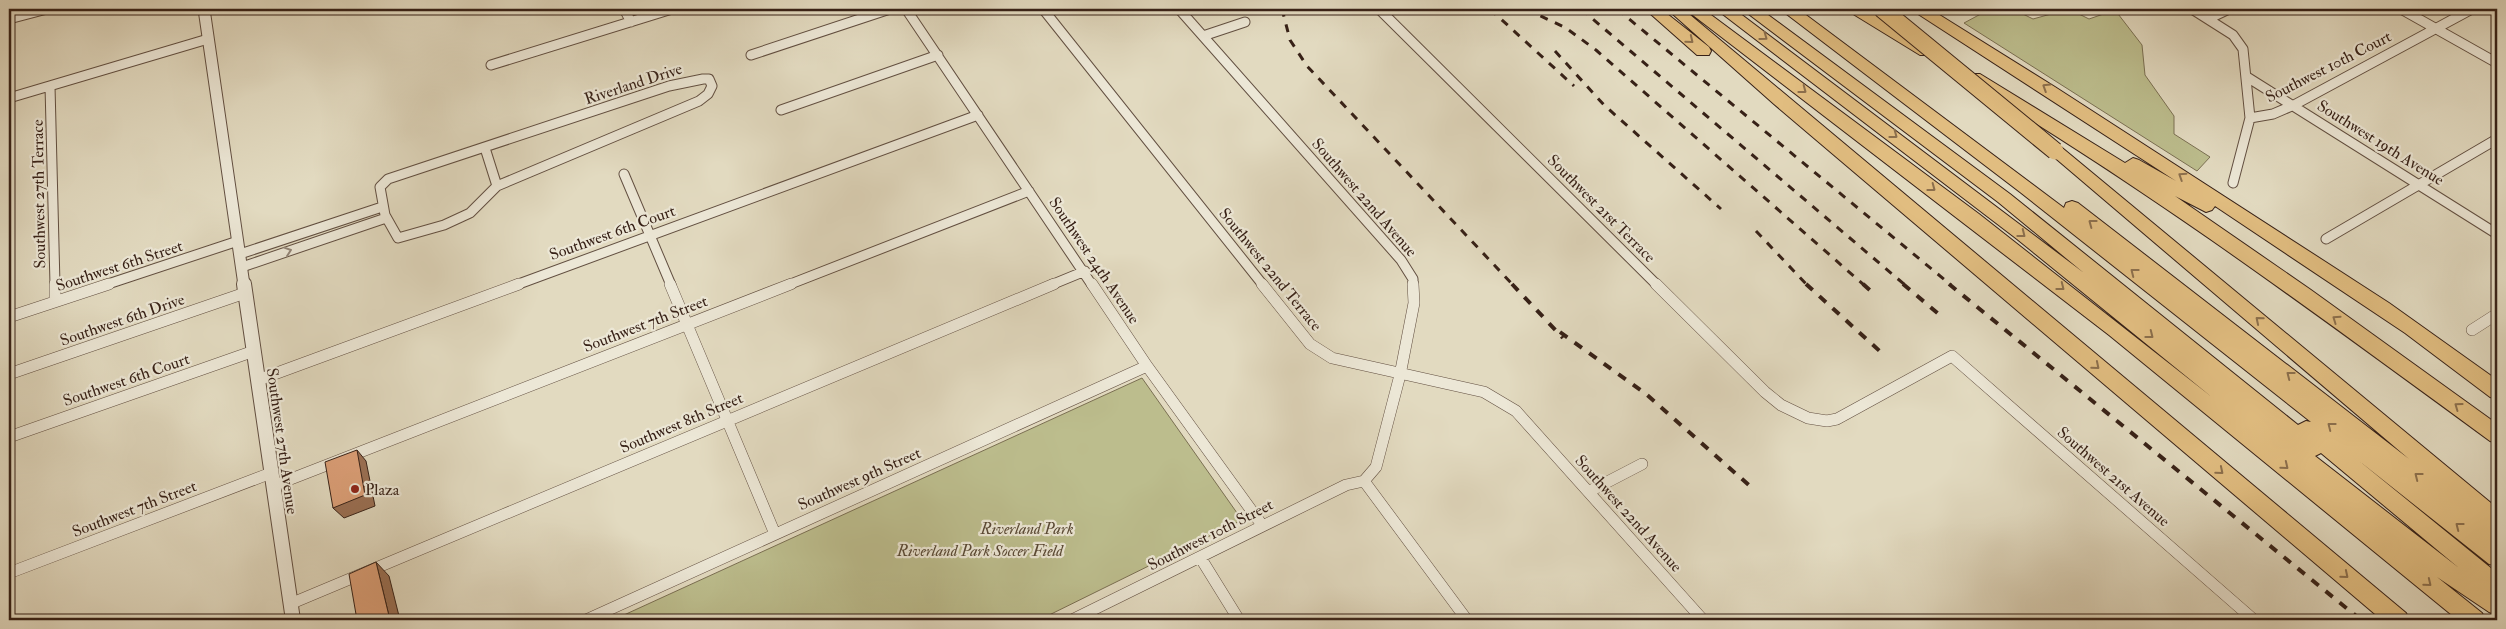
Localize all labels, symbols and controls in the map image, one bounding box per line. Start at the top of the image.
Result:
street label: Southwest 10th Court [2262,27,2395,107]
one-way arrow [1758,31,1768,40]
one-way arrow [1684,34,1693,42]
street label: Riverland Drive [582,59,685,109]
one-way arrow [1797,84,1807,93]
one-way arrow [2043,84,2052,94]
street label: Southwest 19th Avenue [2313,96,2448,190]
street label: Southwest 27th Terrace [28,119,50,269]
one-way arrow [1888,129,1898,138]
street label: Southwest 22nd Avenue [1307,134,1421,261]
street label: Southwest 21st Terrace [1543,150,1660,267]
one-way arrow [2179,173,2188,182]
one-way arrow [1926,182,1936,191]
street label: Southwest 24th Avenue [1044,193,1144,328]
street label: Southwest 6th Court [547,201,678,265]
street label: Southwest 22nd Terrace [1214,204,1326,335]
one-way arrow [2089,220,2098,228]
one-way arrow [2016,228,2026,237]
street label: Southwest 6th Street [53,236,185,296]
one-way arrow [283,247,291,257]
one-way arrow [2130,269,2140,278]
one-way arrow [2055,282,2064,290]
street label: Southwest 6th Drive [57,289,187,351]
street label: Southwest 7th Street [580,291,710,357]
one-way arrow [2332,316,2342,325]
one-way arrow [2256,317,2265,326]
one-way arrow [2144,329,2153,337]
street label: Southwest 6th Court [60,349,192,411]
one-way arrow [2090,361,2099,369]
street label: Southwest 27th Avenue [262,367,302,516]
one-way arrow [2287,373,2296,381]
street label: Southwest 8th Street [617,388,746,458]
one-way arrow [2454,403,2464,412]
street label: Southwest 21st Avenue [2053,422,2174,531]
one-way arrow [2327,423,2337,432]
street label: Southwest 9th Street [795,443,924,515]
street label: Southwest 22nd Avenue [1570,451,1686,577]
one-way arrow [2279,461,2288,469]
one-way arrow [2215,465,2224,474]
one-way arrow [2415,473,2424,481]
street label: Southwest 7th Street [69,476,199,542]
place label: Plaza [365,480,400,500]
marker: Plaza [349,483,361,495]
street label: Southwest 10th Street [1144,495,1276,575]
park label: Riverland Park [979,519,1074,539]
one-way arrow [2456,524,2465,532]
park label: Riverland Park Soccer Field [896,541,1064,561]
one-way arrow [2339,570,2348,578]
one-way arrow [2422,577,2431,585]

